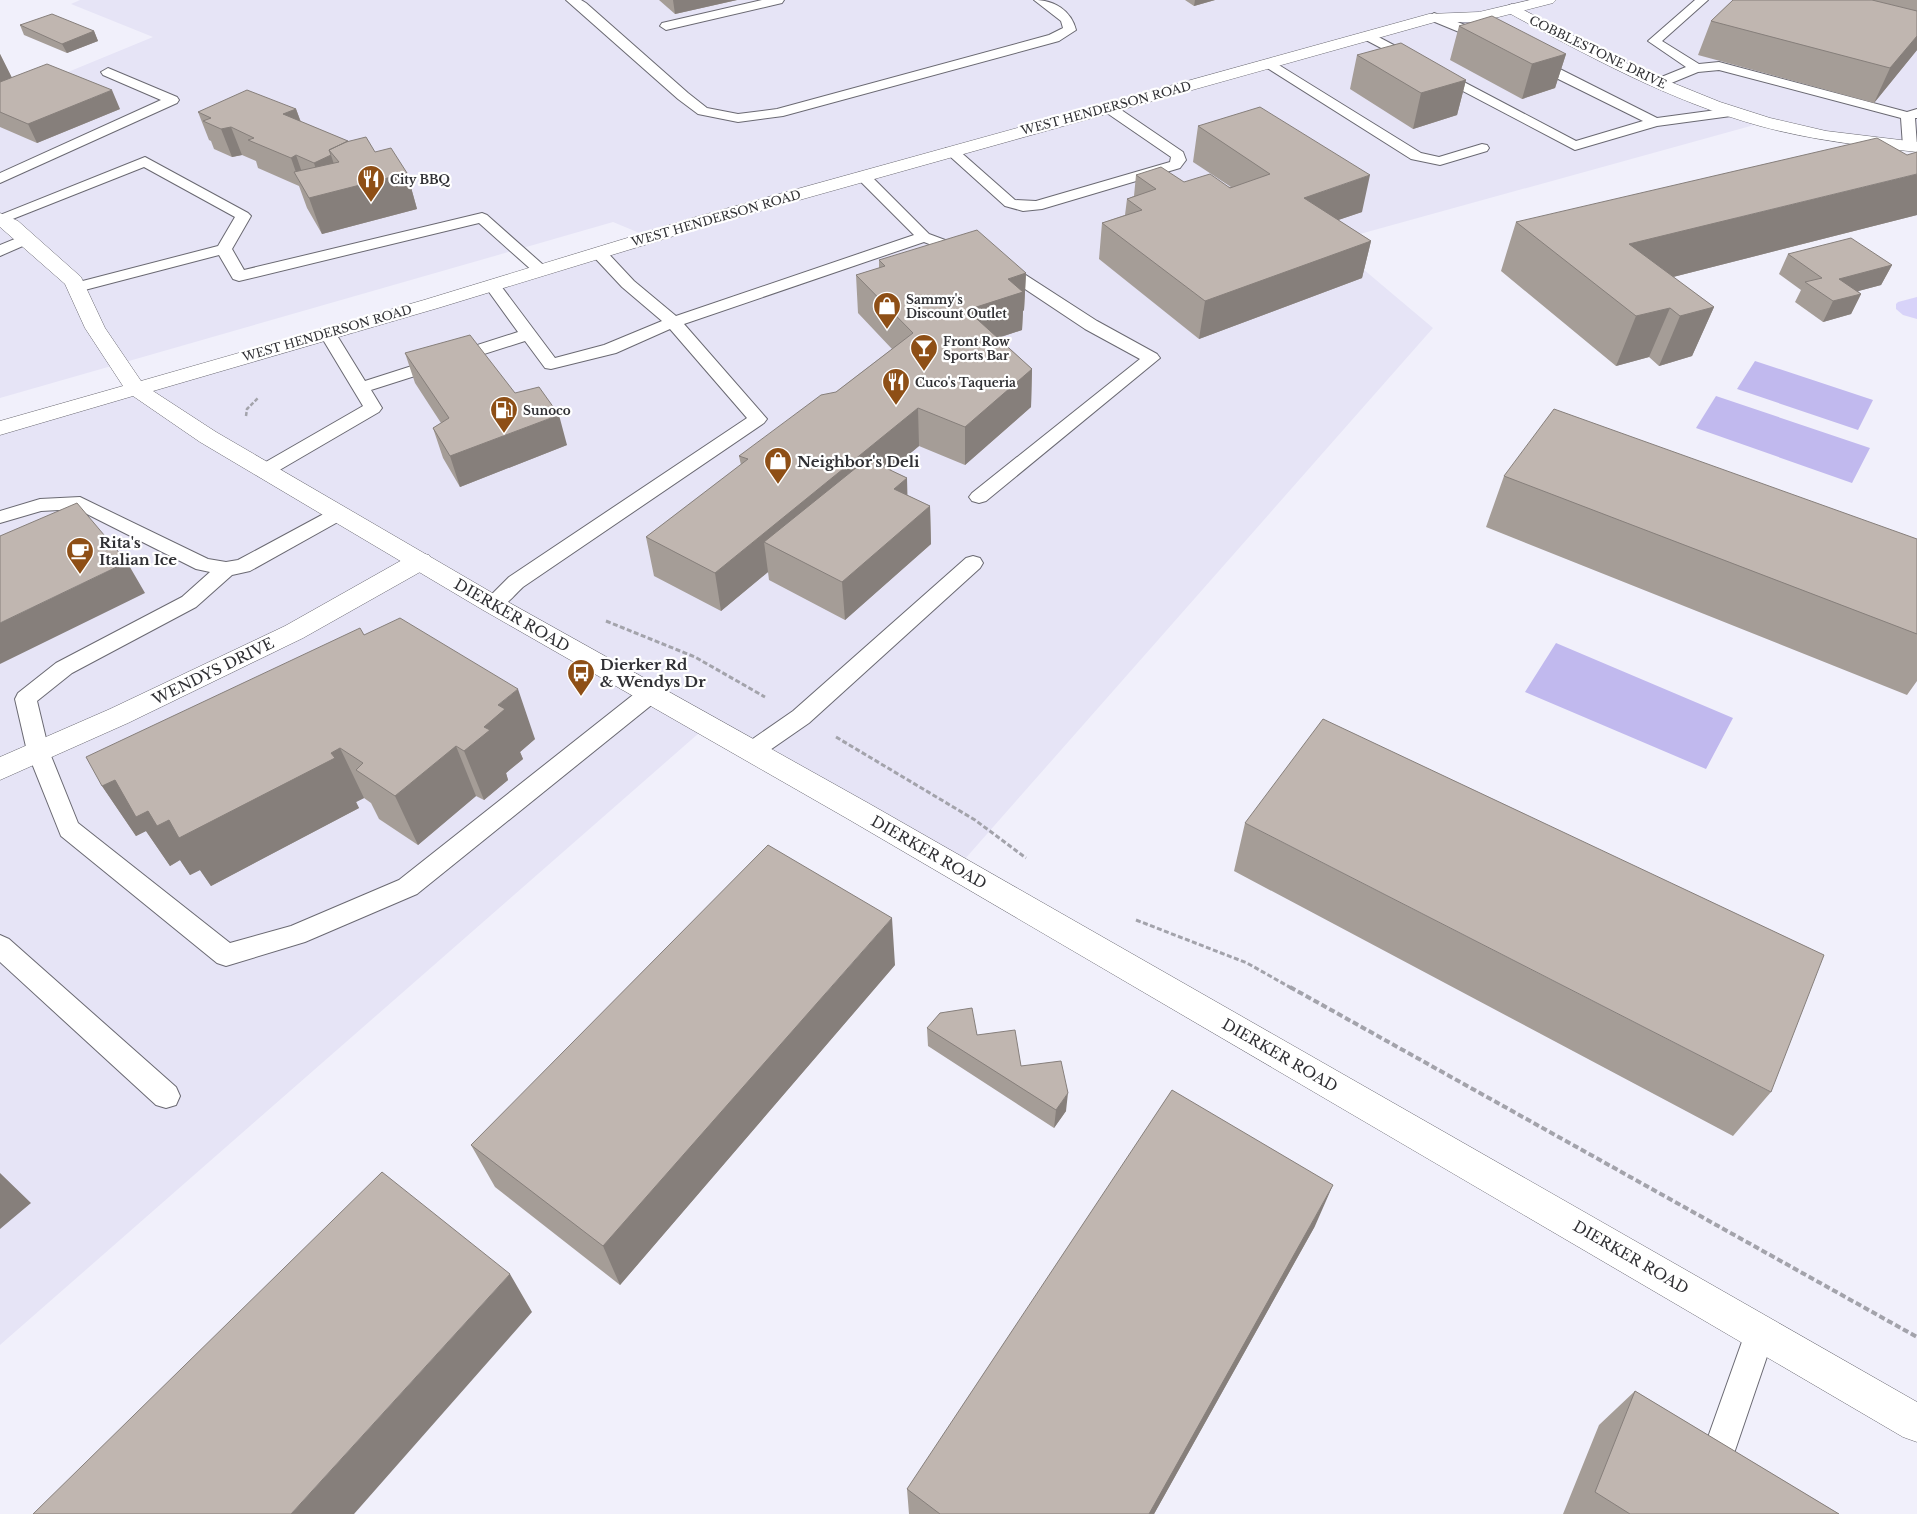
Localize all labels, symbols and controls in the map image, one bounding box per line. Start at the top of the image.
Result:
street label: COBBLESTONE DRIVE [1527,12,1669,92]
street label: WEST HENDERSON ROAD [1018,78,1193,138]
restaurant icon: City BBQ [356,164,386,203]
place label: City BBQ [390,172,451,187]
street label: WEST HENDERSON ROAD [628,187,803,250]
shop icon: Sammy's Discount Outlet [872,291,902,330]
place label: Sammy's Discount Outlet [906,292,1007,321]
street label: WEST HENDERSON ROAD [239,302,414,365]
bar icon: Front Row Sports Bar [909,333,939,372]
place label: Front Row Sports Bar [943,334,1010,363]
restaurant icon: Cuco's Taqueria [881,367,911,406]
place label: Cuco's Taqueria [915,375,1016,390]
fuel station icon: Sunoco [489,395,519,434]
place label: Sunoco [523,403,571,418]
shop icon: Neighbor's Deli [763,446,793,485]
place label: Neighbor's Deli [797,452,920,471]
place label: Rita's Italian Ice [99,533,177,569]
cafe icon: Rita's Italian Ice [65,536,95,575]
street label: DIERKER ROAD [451,574,573,656]
street label: WENDYS DRIVE [148,633,277,709]
place label: Dierker Rd & Wendys Dr [600,655,706,691]
bus stop icon: Dierker Rd & Wendys Dr [566,658,596,697]
street label: DIERKER ROAD [868,811,990,893]
street label: DIERKER ROAD [1219,1014,1341,1096]
street label: DIERKER ROAD [1570,1216,1692,1298]

